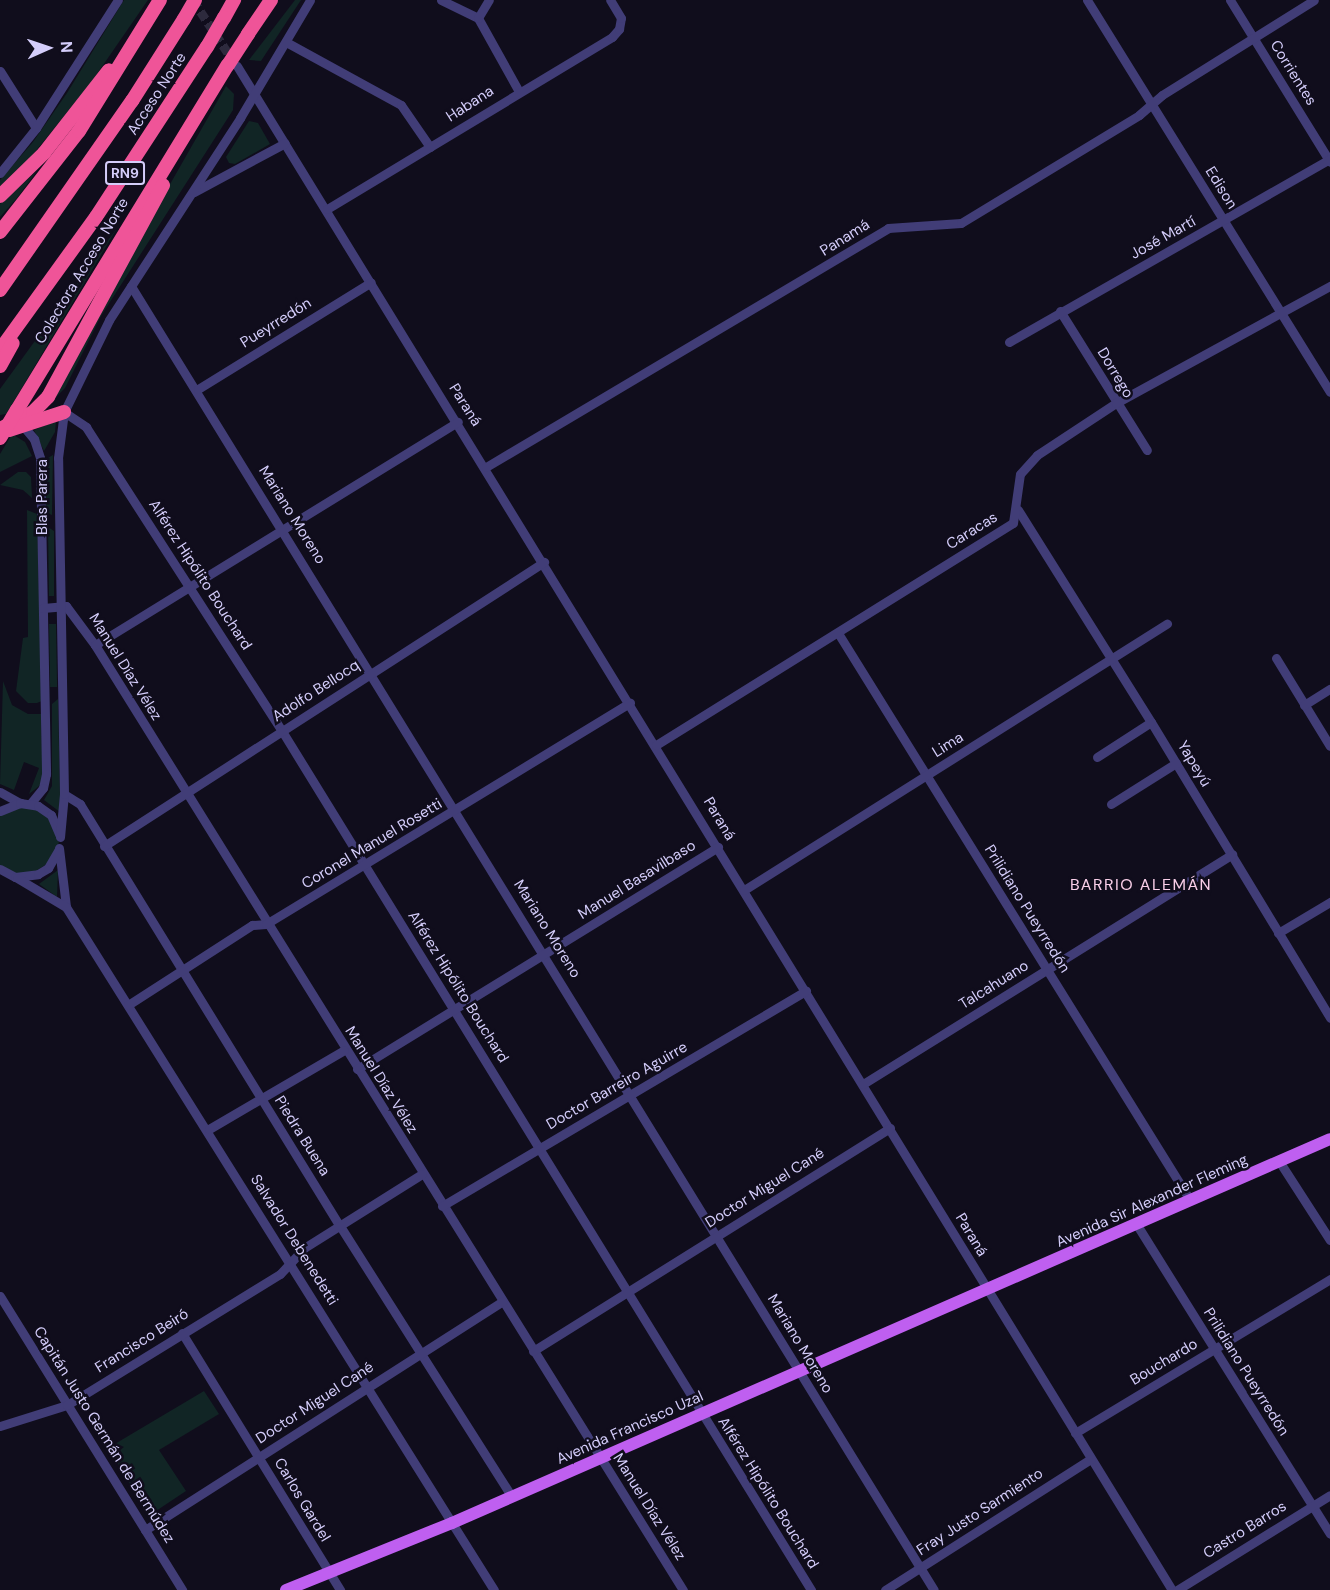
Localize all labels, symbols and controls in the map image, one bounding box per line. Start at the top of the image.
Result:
north arrow [18,18,78,78]
street label: Corrientes [1266,37,1320,109]
text: N [56,41,77,53]
street label: Acceso Norte [124,49,190,139]
street label: Habana [443,82,497,126]
road number: RN9 [104,162,146,184]
street label: Edison [1201,164,1241,212]
street label: Colectora Acceso Norte [31,195,133,347]
street label: José Martí [1127,213,1199,263]
street label: Panamá [817,216,873,260]
street label: Pueyrredón [237,294,315,352]
street label: Dorrego [1093,345,1137,401]
street label: Paraná [445,380,485,430]
street label: Blas Parera [34,459,52,535]
street label: Mariano Moreno [255,463,329,567]
street label: Alférez Hipólito Bouchard [145,497,255,653]
street label: Caracas [943,508,1001,554]
street label: Manuel Díaz Vélez [85,610,165,724]
street label: Adolfo Bellocq [269,656,363,726]
street label: Lima [929,729,967,761]
street label: Yapeyú [1173,738,1215,790]
street label: Paraná [699,794,739,844]
street label: Coronel Manuel Rosetti [299,795,445,893]
street label: Manuel Basavilbaso [575,837,699,923]
street label: Prilidiano Pueyrredón [980,842,1074,976]
district label: BARRIO ALEMÁN [1070,875,1212,895]
street label: Mariano Moreno [510,877,584,981]
street label: Alférez Hipólito Bouchard [404,908,512,1066]
street label: Talcahuano [956,957,1032,1013]
street label: Manuel Díaz Vélez [341,1023,421,1137]
street label: Doctor Barreiro Aguirre [543,1038,691,1134]
street label: Piedra Buena [270,1093,334,1179]
street label: Doctor Miguel Cané [702,1144,828,1232]
street label: Avenida Sir Alexander Fleming [1053,1151,1251,1251]
street label: Salvador Debenedetti [246,1171,342,1309]
street label: Paraná [951,1210,991,1260]
street label: Mariano Moreno [763,1291,837,1397]
street label: Francisco Beiró [92,1305,192,1377]
street label: Prilidiano Pueyrredón [1199,1305,1293,1439]
street label: Capitán Justo Germán de Bermúdez [30,1323,178,1547]
street label: Bouchardo [1127,1335,1201,1389]
street label: Doctor Miguel Cané [253,1358,377,1448]
street label: Avenida Francisco Uzal [554,1387,706,1469]
street label: Alférez Hipólito Bouchard [714,1414,822,1572]
street label: Manuel Díaz Vélez [609,1450,689,1564]
street label: Carlos Gardel [270,1455,334,1545]
street label: Fray Justo Sarmiento [914,1464,1046,1560]
street label: Castro Barros [1200,1497,1290,1563]

